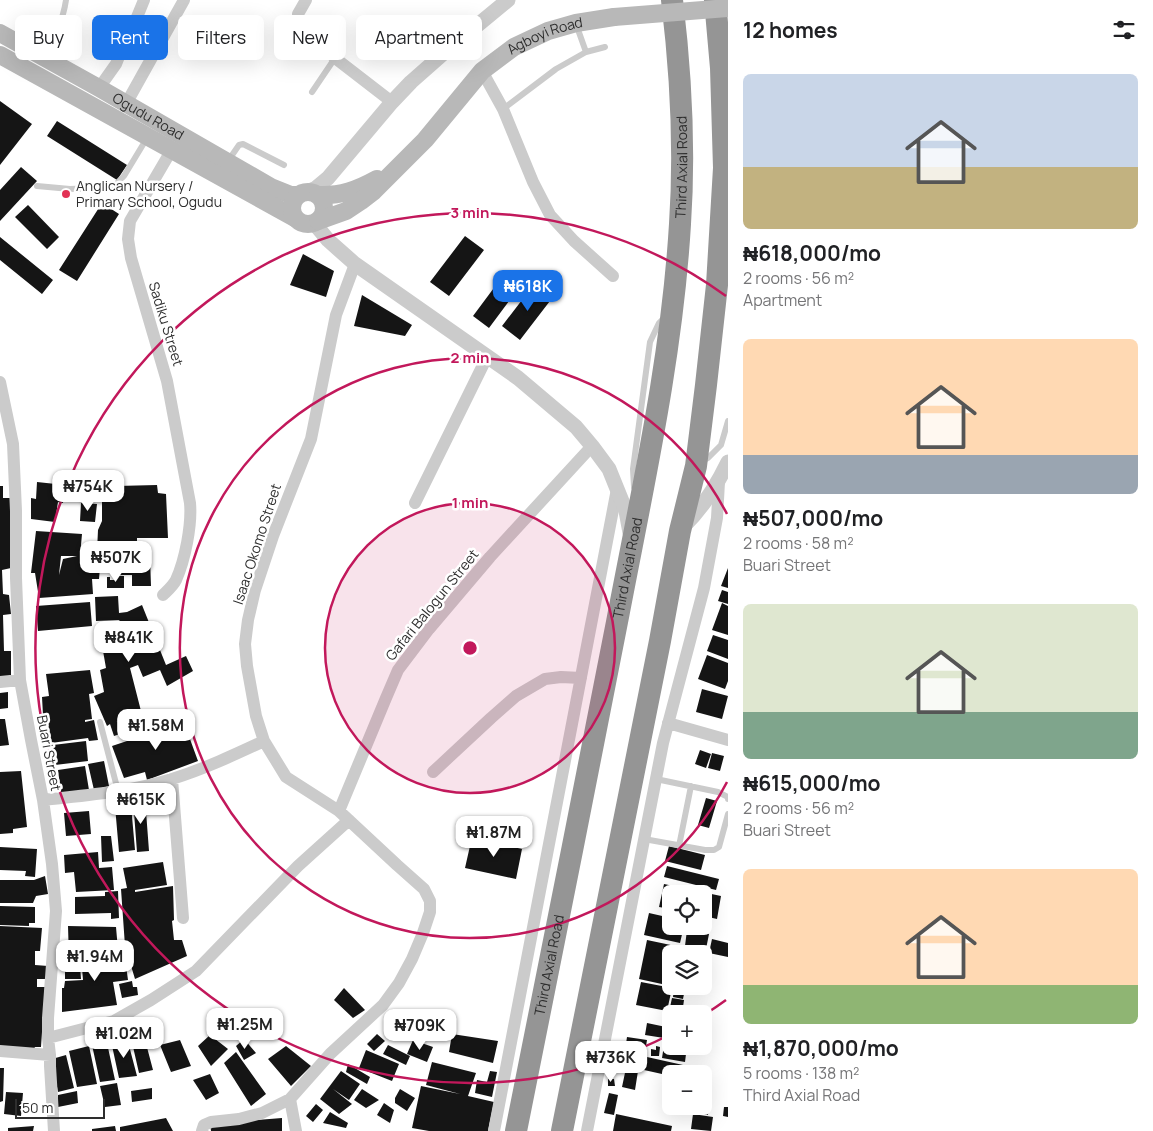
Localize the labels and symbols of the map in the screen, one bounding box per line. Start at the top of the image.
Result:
street label: Agboyi Road [503,12,584,58]
street label: Ogudu Road [109,88,188,144]
street label: Third Axial Road [670,116,691,219]
place label: Anglican Nursery / Primary School, Ogudu [76,176,222,211]
marker: Anglican Nursery / Primary School, Ogudu [60,188,72,200]
text: 3 min [451,202,489,223]
pin: ₦618K [493,270,563,312]
street label: Sadiku Street [145,279,188,369]
text: 2 min [450,347,490,368]
pin: ₦754K [53,470,123,512]
street label: Isaac Okomo Street [228,481,285,607]
text: 1 min [452,492,488,513]
street label: Third Axial Road [608,516,646,620]
pin: ₦507K [81,540,151,583]
street label: Gafari Balogun Street [381,545,483,664]
pin: ₦841K [94,620,164,663]
centre of rings [461,639,479,657]
pin: ₦1.58M [115,708,197,751]
street label: Buari Street [33,713,66,793]
pin: ₦615K [106,782,176,825]
pin: ₦1.87M [453,816,535,858]
street label: Third Axial Road [529,913,568,1017]
pin: ₦1.94M [54,940,136,982]
pin: ₦1.25M [204,1008,286,1050]
pin: ₦709K [385,1008,455,1051]
pin: ₦1.02M [83,1016,165,1059]
pin: ₦736K [576,1040,646,1083]
scale bar [15,1096,105,1119]

